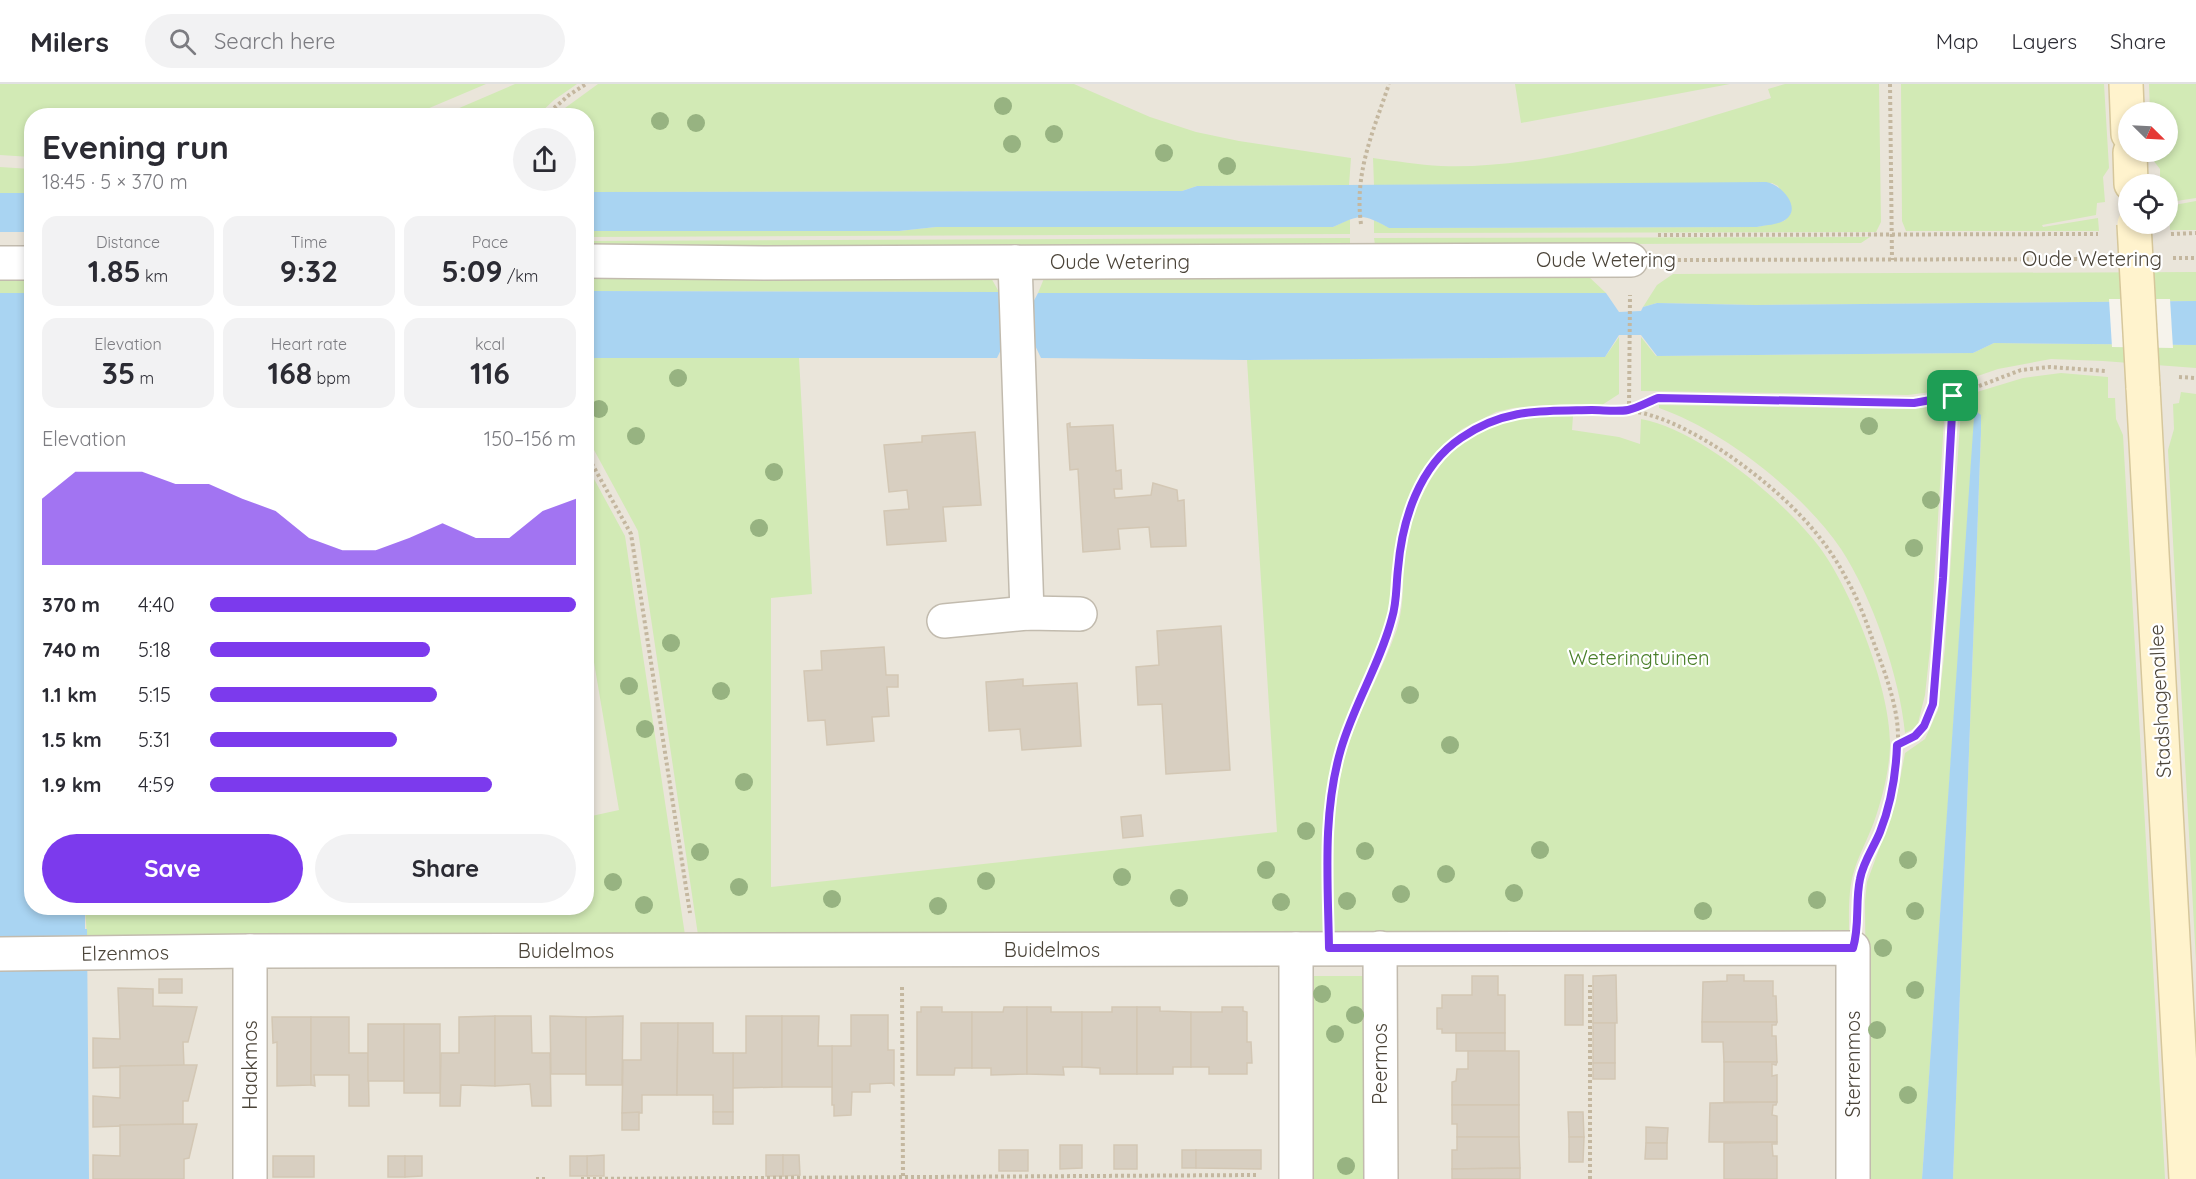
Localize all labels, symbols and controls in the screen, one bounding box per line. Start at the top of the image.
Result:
search box [145,14,565,68]
text: Milers [30,24,109,59]
icon: search [166,25,199,58]
text: Search here [214,27,335,55]
text: Map [1936,28,1979,54]
text: Layers [2012,28,2077,54]
text: Share [2110,28,2166,54]
north arrow [2118,102,2178,162]
map controls [2118,102,2178,234]
text: Evening run [42,126,229,167]
button: share [513,128,576,191]
text: 18:45 · 5 × 370 m [42,169,188,194]
button: locate [2118,174,2178,234]
text: Distance [96,232,160,252]
text: Time [291,232,327,252]
text: Pace [472,232,508,252]
street label: Oude Wetering [2022,246,2162,271]
street label: Oude Wetering [1536,247,1676,272]
street label: Oude Wetering [1050,249,1190,274]
text: 1.85 [88,252,141,290]
text: 9:32 [280,252,338,290]
text: 5:09 [442,252,503,290]
text: km [141,266,168,286]
text: /km [503,266,538,286]
text: Elevation [94,334,162,354]
text: Heart rate [271,334,347,354]
text: kcal [475,334,505,354]
text: 35 [102,354,135,392]
text: 168 [267,354,312,392]
text: 116 [470,354,510,392]
text: m [135,368,154,388]
text: bpm [312,368,351,388]
pin [1927,370,1978,421]
icon: arrive [1936,379,1969,412]
text: Elevation [42,426,126,451]
text: 150–156 m [484,426,576,451]
text: 370 m [42,592,100,617]
text: 4:40 [138,592,175,617]
street label: Stadshagenallee [2143,624,2176,778]
text: 740 m [42,637,100,662]
text: 5:18 [138,637,171,662]
park label: Weteringtuinen [1568,645,1710,670]
text: 1.1 km [42,682,97,707]
text: 5:15 [138,682,171,707]
text: 1.5 km [42,727,102,752]
text: 5:31 [138,727,171,752]
text: 1.9 km [42,772,102,797]
text: 4:59 [138,772,174,797]
button: Save [42,834,303,903]
button: Share [315,834,576,903]
street label: Buidelmos [1004,937,1100,962]
street label: Buidelmos [518,938,614,963]
street label: Elzenmos [81,939,169,966]
street label: Sterrenmos [1840,1011,1865,1117]
street label: Haakmos [237,1020,262,1110]
street label: Peermos [1367,1023,1392,1105]

